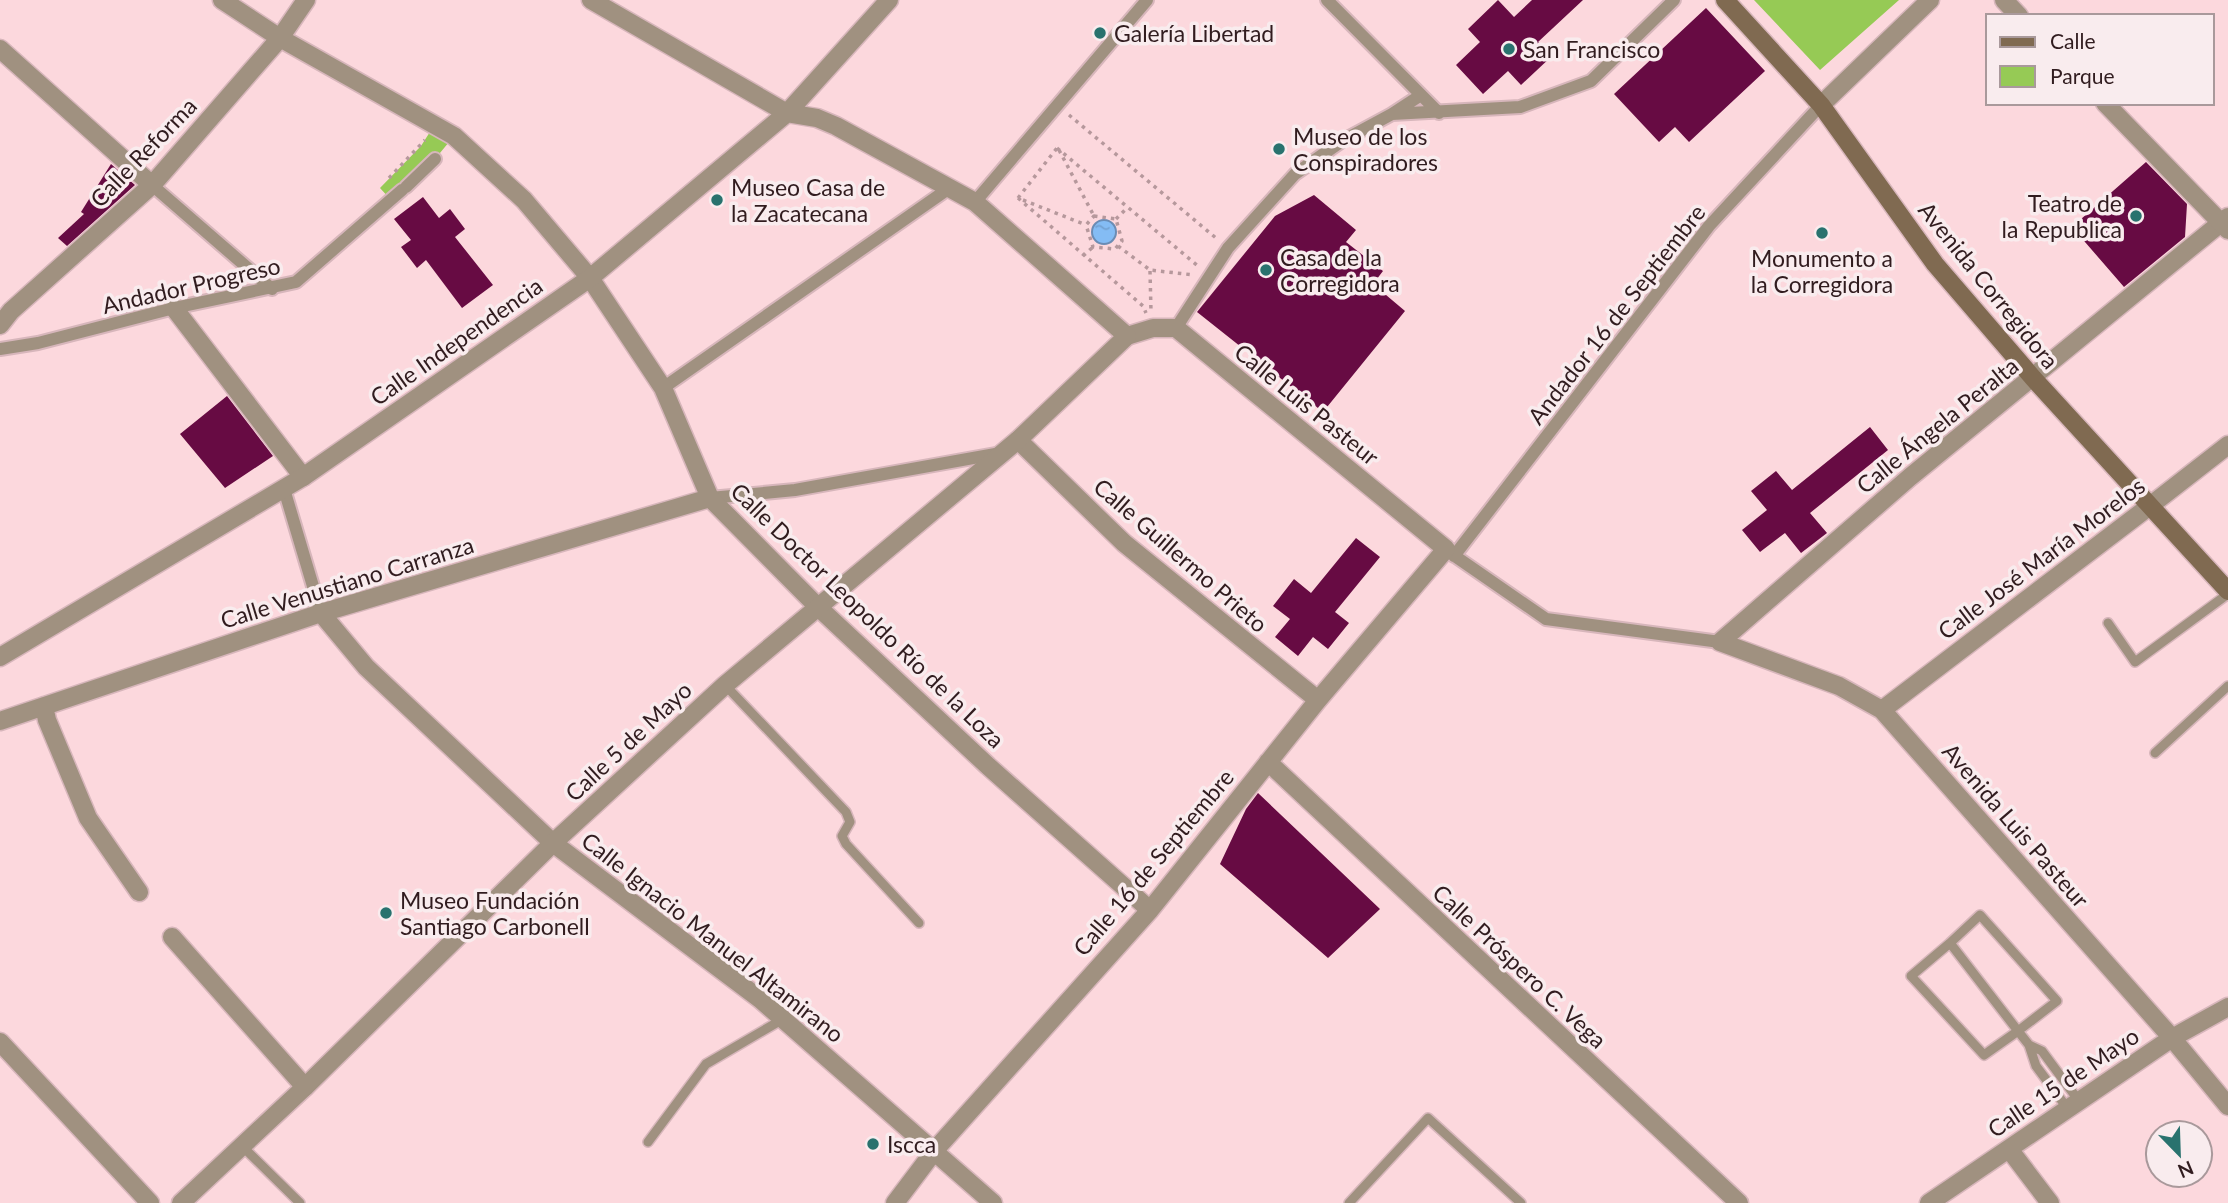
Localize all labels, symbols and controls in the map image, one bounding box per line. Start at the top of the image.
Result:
legend [1986,14,2214,105]
place label: Galería Libertad [1114,19,1274,47]
marker: Galería Libertad [1092,25,1108,41]
text: Calle [2050,28,2095,53]
place label: San Francisco [1523,35,1660,63]
marker: San Francisco [1501,41,1517,57]
text: Parque [2050,63,2115,88]
street label: Calle Reforma [84,92,202,212]
place label: Museo de los Conspiradores [1293,122,1438,176]
marker: Museo de los Conspiradores [1271,141,1287,157]
place label: Museo Casa de la Zacatecana [731,173,885,227]
place label: Teatro de la Republica [2001,189,2122,243]
marker: Museo Casa de la Zacatecana [709,192,725,208]
street label: Avenida Corregidora [1913,196,2065,374]
street label: Andador 16 de Septiembre [1521,198,1711,430]
marker: Teatro de la Republica [2128,208,2144,224]
marker: Monumento a la Corregidora [1814,225,1830,241]
place label: Casa de la Corregidora [1280,243,1400,297]
place label: Monumento a la Corregidora [1751,244,1893,298]
street label: Andador Progreso [99,251,283,319]
marker: Casa de la Corregidora [1258,262,1274,278]
street label: Calle Independencia [365,271,547,411]
street label: Calle Luis Pasteur [1229,337,1385,471]
street label: Calle Ángela Peralta [1850,351,2024,499]
street label: Calle José María Morelos [1932,471,2150,645]
street label: Calle Guillermo Prieto [1089,472,1273,638]
street label: Calle Doctor Leopoldo Río de la Loza [725,477,1011,753]
street label: Calle Venustiano Carranza [217,530,477,634]
street label: Calle 5 de Mayo [559,675,697,807]
street label: Avenida Luis Pasteur [1937,737,2095,913]
street label: Calle 16 de Septiembre [1067,763,1239,961]
street label: Calle Ignacio Manuel Altamirano [576,826,850,1048]
street label: Calle Próspero C. Vega [1427,878,1613,1054]
place label: Museo Fundación Santiago Carbonell [400,886,590,940]
marker: Museo Fundación Santiago Carbonell [378,905,394,921]
street label: Calle 15 de Mayo [1982,1021,2144,1143]
north arrow [2144,1119,2214,1189]
place label: Iscca [887,1130,936,1158]
marker: Iscca [865,1136,881,1152]
text: N [2175,1157,2197,1184]

